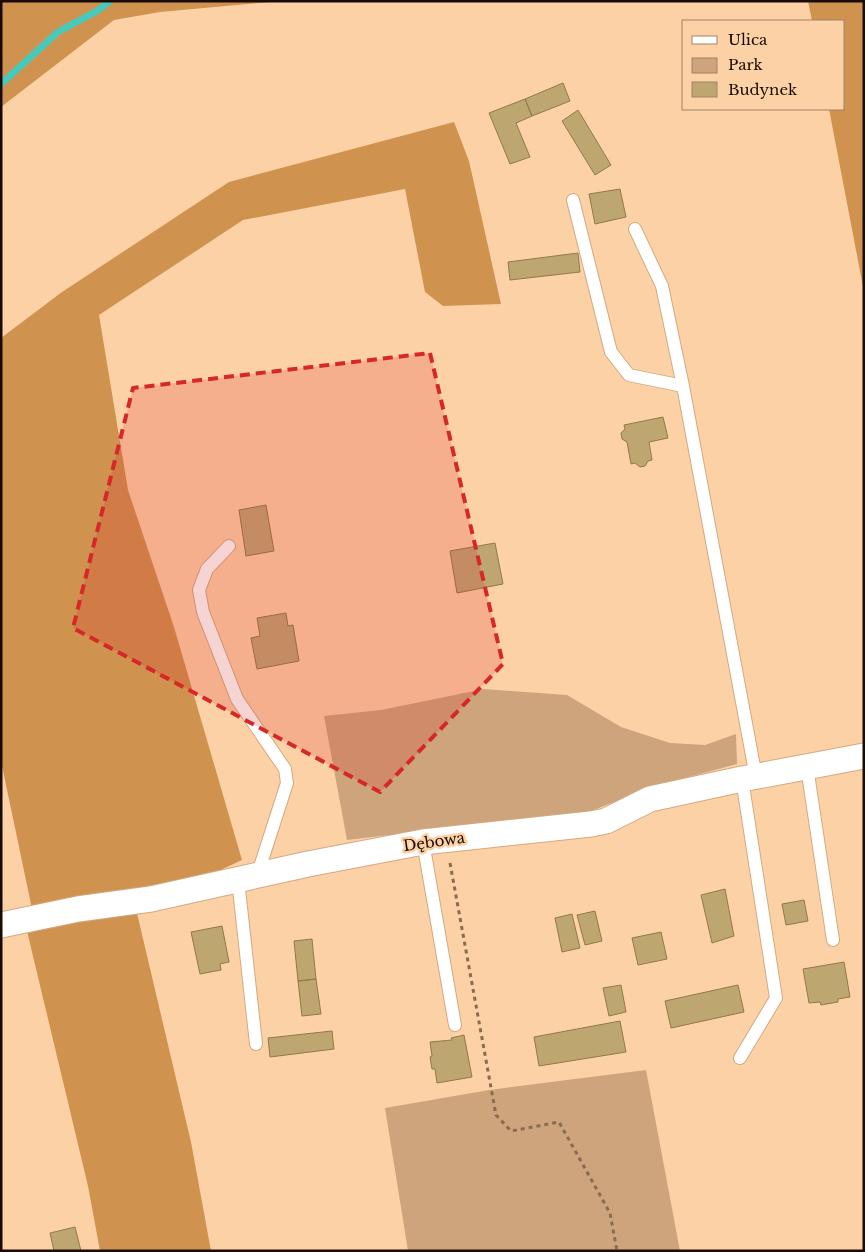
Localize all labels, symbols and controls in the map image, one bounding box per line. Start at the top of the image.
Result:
legend [682,20,845,110]
text: Ulica [728,30,768,49]
text: Park [728,55,764,74]
text: Budynek [728,80,798,99]
street label: Dębowa [402,828,467,855]

